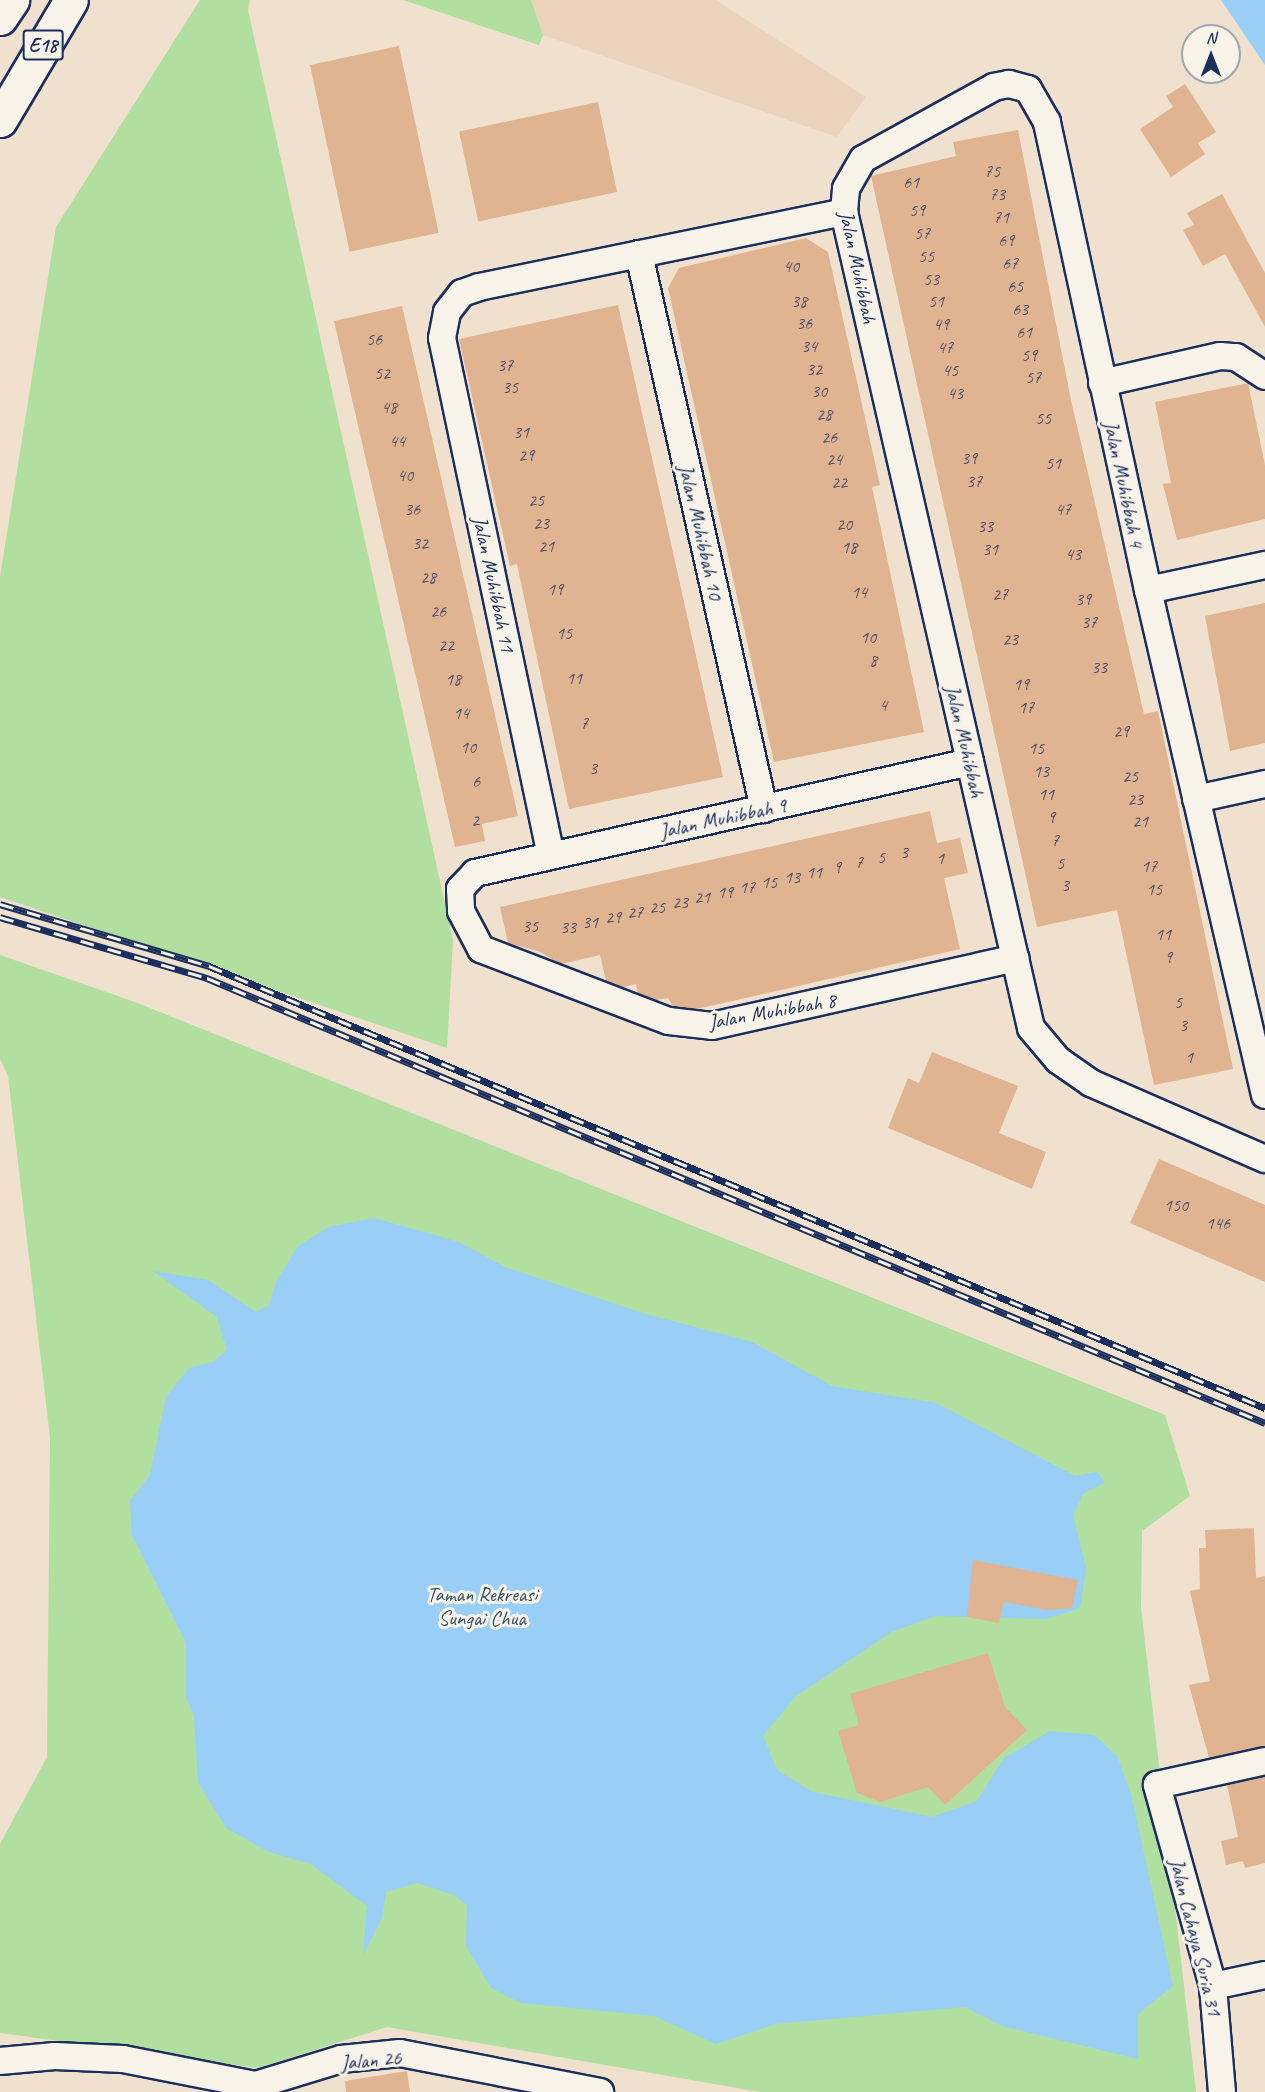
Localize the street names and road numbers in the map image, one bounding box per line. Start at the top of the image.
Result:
road number: E18 [22,28,64,62]
street label: Jalan Muhibbah [834,208,882,326]
street label: Jalan Muhibbah 4 [1098,418,1150,550]
street label: Jalan Muhibbah 10 [673,462,729,602]
street label: Jalan Muhibbah 11 [467,513,521,655]
street label: Jalan Muhibbah [940,682,990,800]
street label: Jalan Muhibbah 9 [657,792,789,844]
street label: Jalan Muhibbah 8 [706,987,838,1035]
street label: Jalan Cahaya Suria 31 [1164,1856,1228,2018]
street label: Jalan 26 [340,2045,402,2075]

